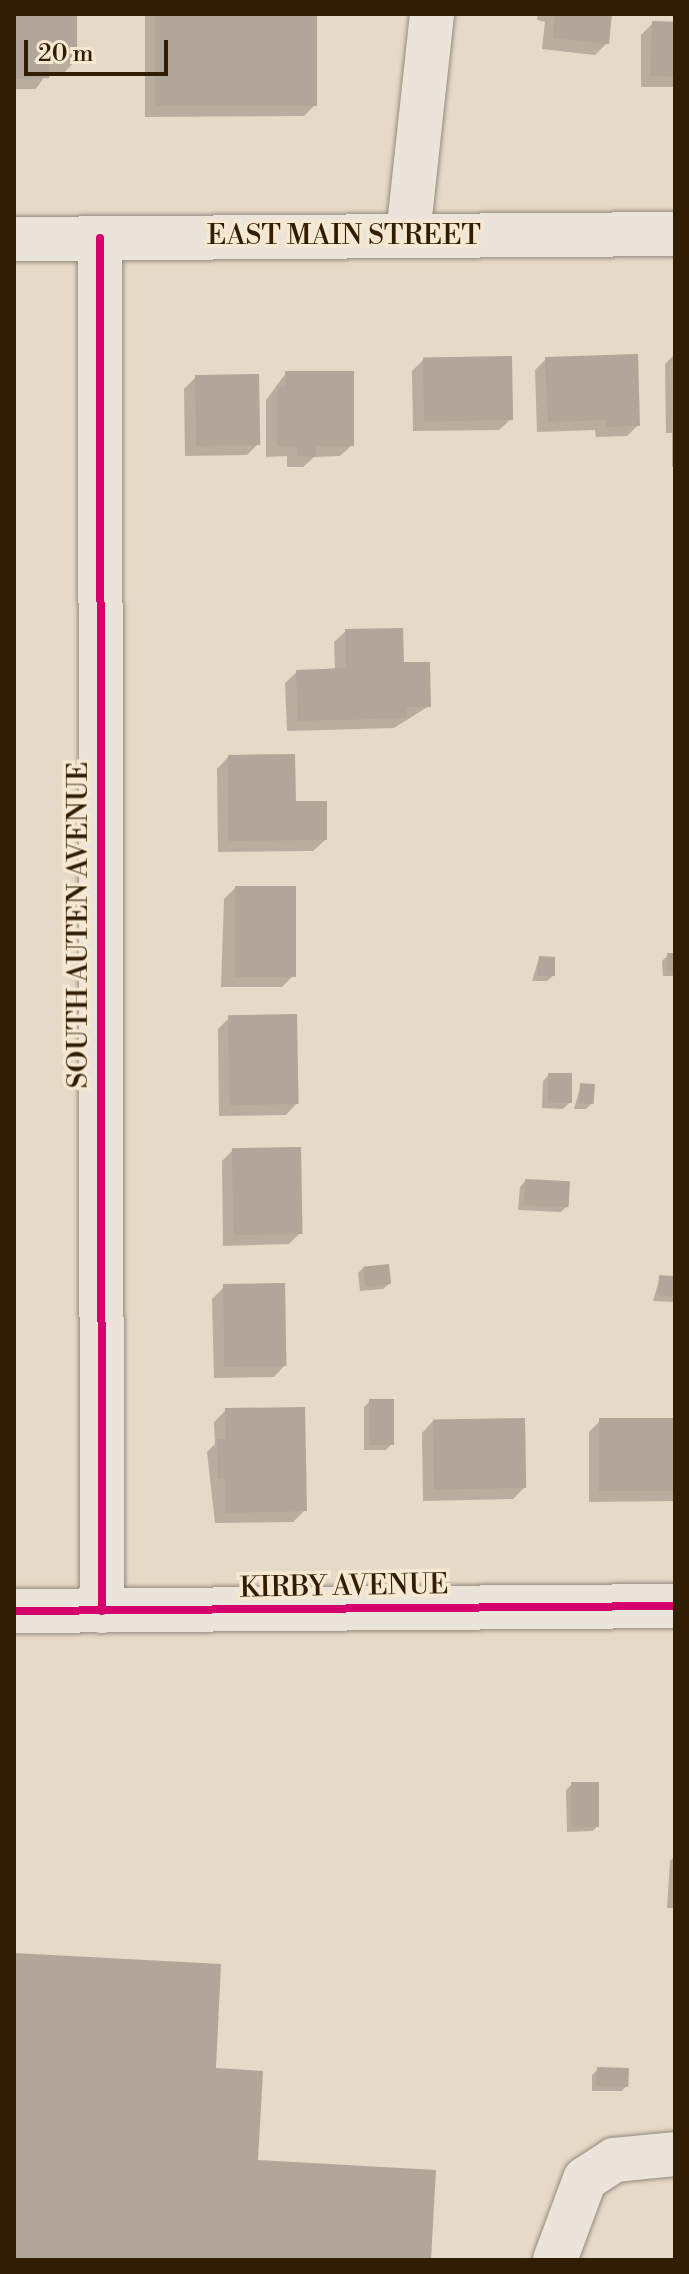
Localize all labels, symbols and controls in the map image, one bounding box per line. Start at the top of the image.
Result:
scale bar [28,24,172,74]
text: 20 m [38,39,94,69]
street label: EAST MAIN STREET [207,219,481,253]
street label: SOUTH AUTEN AVENUE [62,762,96,1088]
street label: KIRBY AVENUE [239,1568,449,1606]

